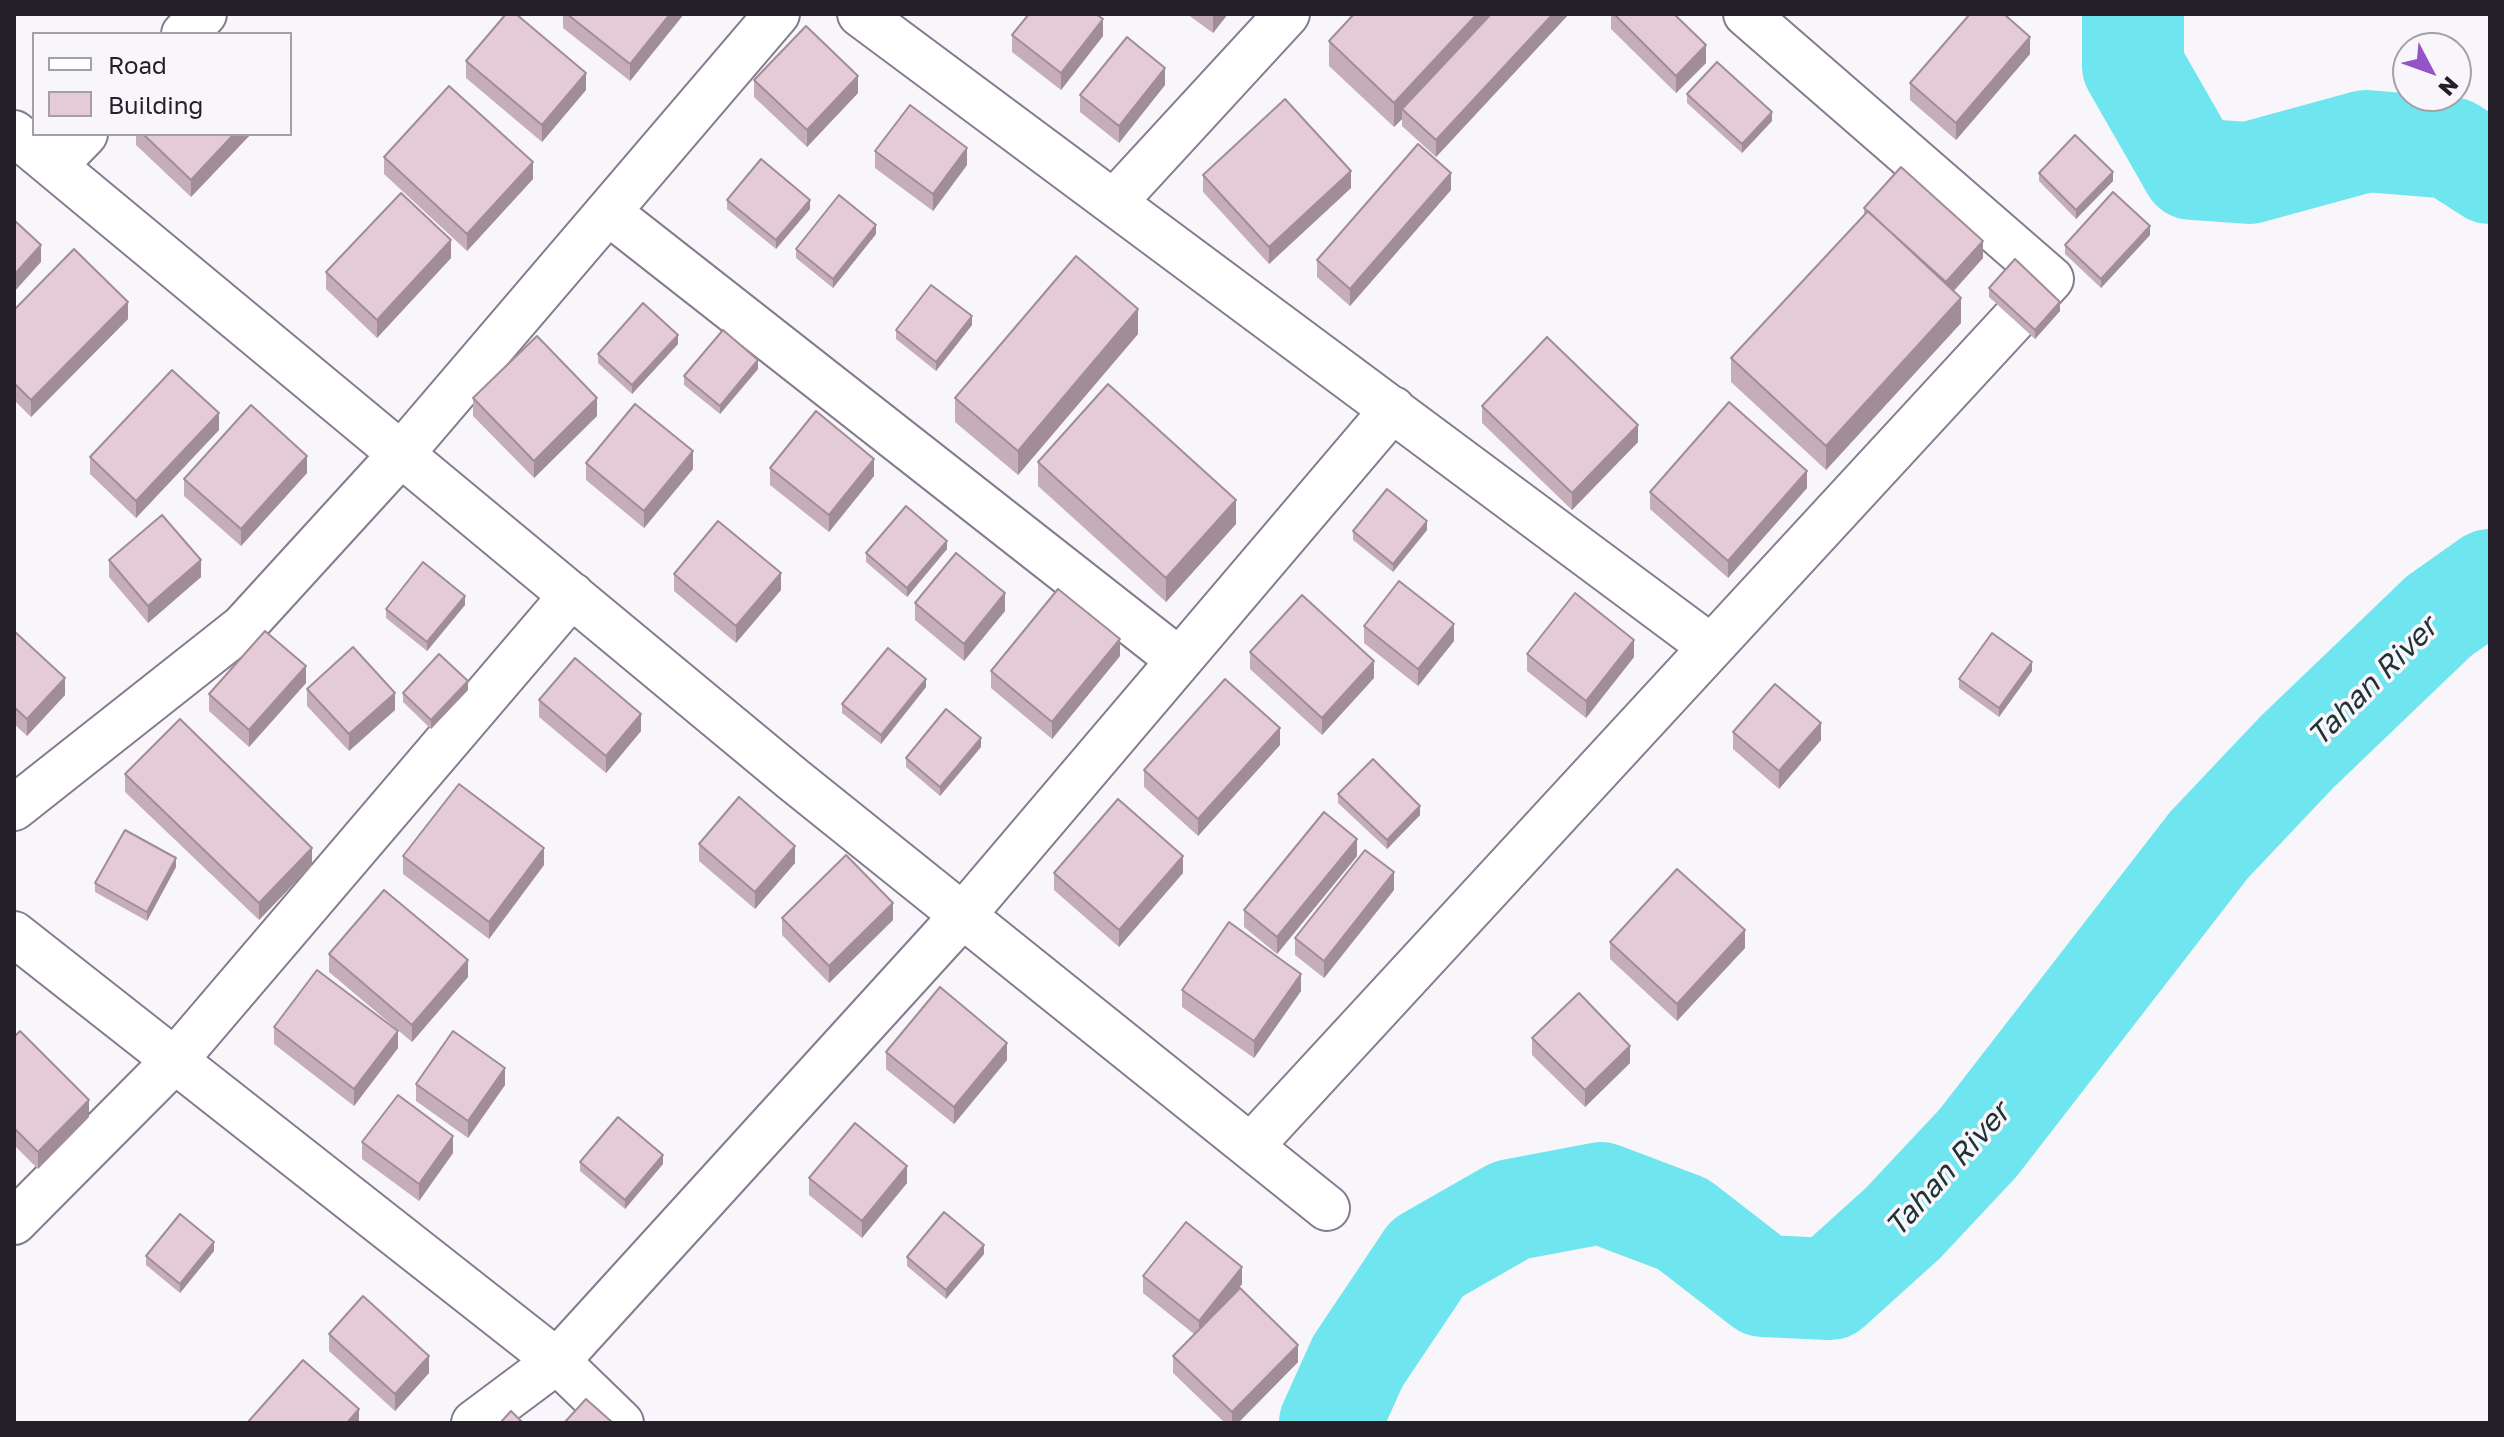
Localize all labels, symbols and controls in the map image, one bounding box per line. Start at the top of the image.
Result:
legend [32,32,292,136]
north arrow [2392,32,2472,112]
text: Road [108,50,167,79]
text: N [2433,72,2465,102]
text: Building [108,90,203,119]
water label: Tahan River [2301,610,2445,754]
water label: Tahan River [1878,1096,2018,1244]

